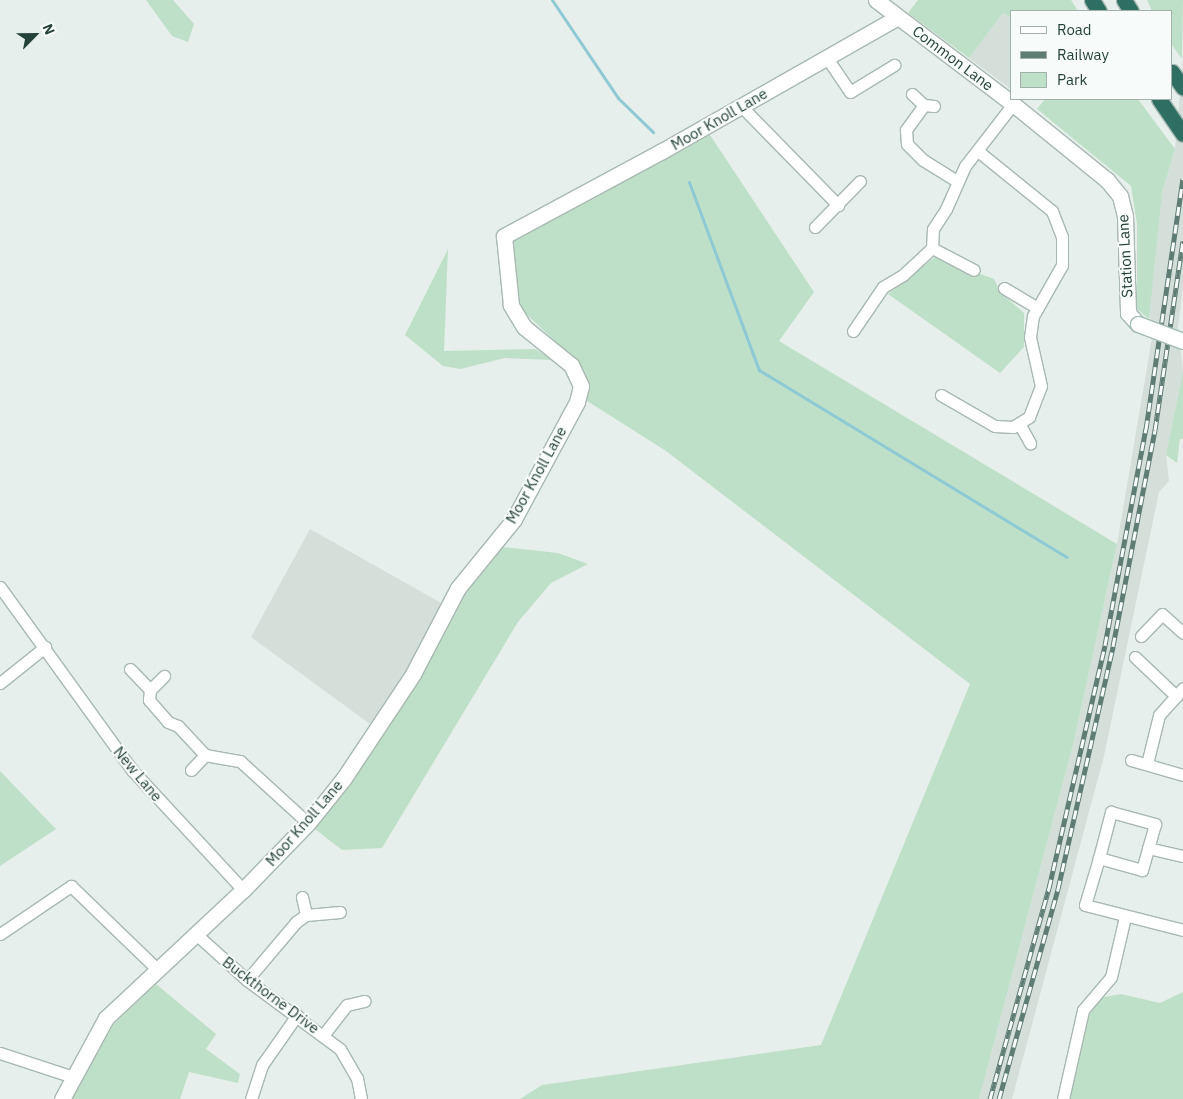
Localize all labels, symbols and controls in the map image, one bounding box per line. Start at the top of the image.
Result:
north arrow [10,10,60,60]
legend [1010,10,1173,100]
text: Road [1057,20,1092,39]
text: N [39,21,59,37]
street label: Common Lane [909,22,997,94]
text: Railway [1057,45,1109,64]
text: Park [1057,70,1087,89]
street label: Moor Knoll Lane [668,84,770,154]
street label: Station Lane [1114,214,1136,298]
street label: Moor Knoll Lane [502,423,570,527]
street label: New Lane [110,743,166,805]
street label: Moor Knoll Lane [262,776,346,870]
street label: Buckthorne Drive [219,953,323,1037]

